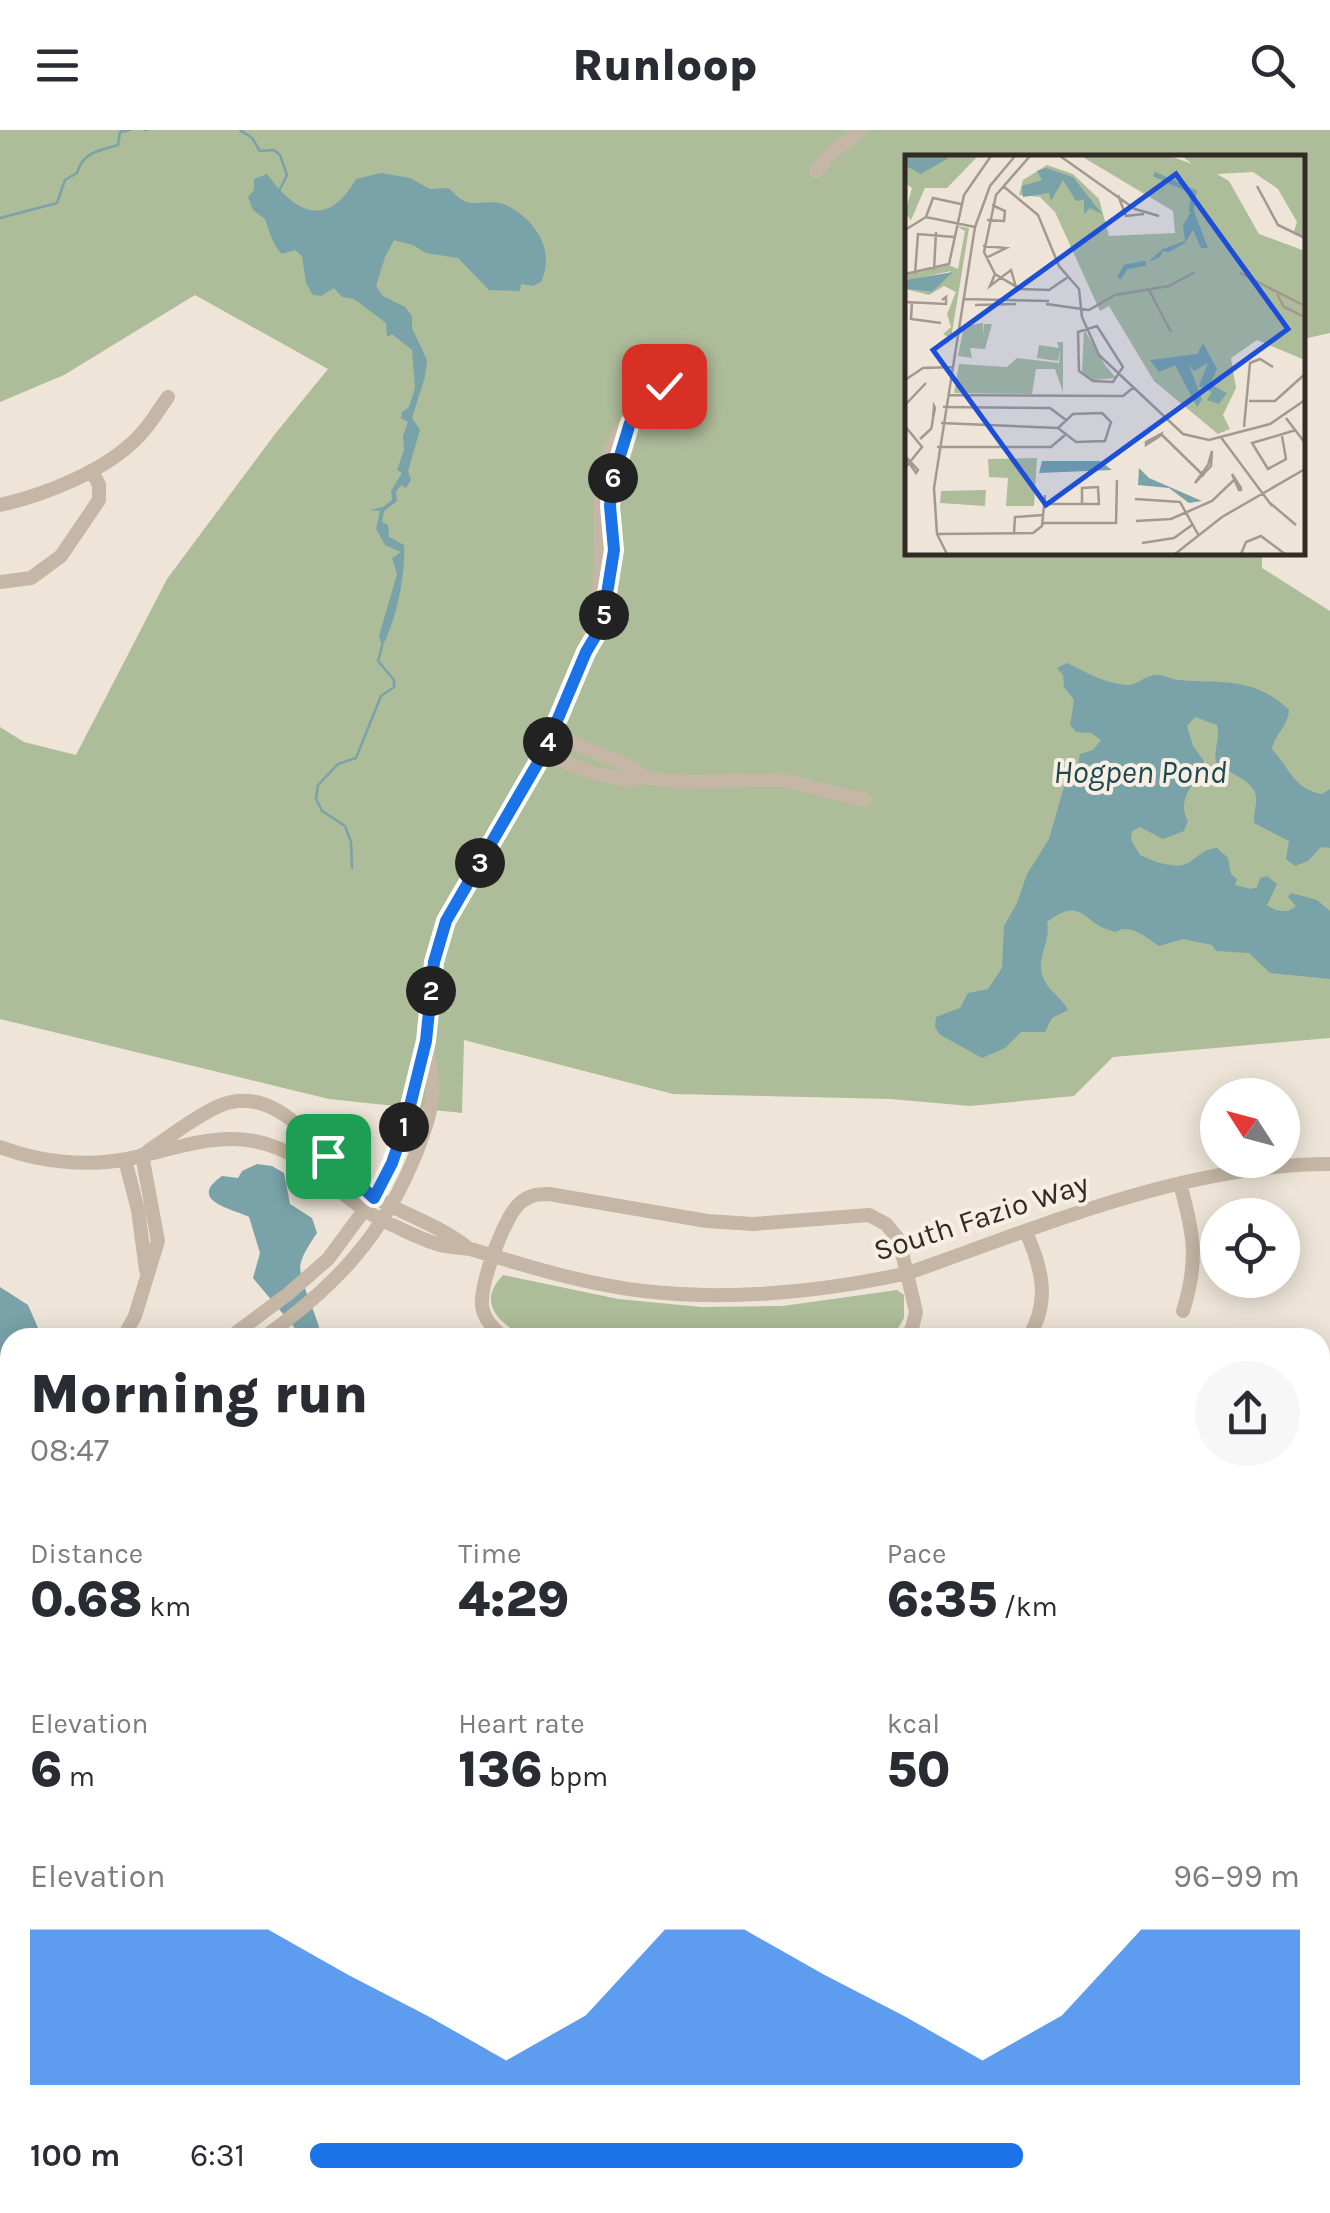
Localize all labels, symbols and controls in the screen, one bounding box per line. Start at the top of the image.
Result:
icon: menu [30,38,85,93]
icon: search [1245,38,1300,93]
text: Runloop [573,39,757,91]
inset map [905,155,1305,555]
pin [622,344,707,429]
icon: check [637,359,692,414]
pin: 6 [588,453,638,503]
text: 6 [605,461,622,494]
pin: 5 [579,590,629,640]
text: 5 [596,598,612,631]
pin: 4 [523,717,573,767]
text: 4 [540,725,556,758]
water label: Hogpen Pond [1053,754,1227,791]
pin: 3 [455,838,505,888]
text: 3 [471,846,489,879]
pin: 2 [406,966,456,1016]
text: 2 [423,974,439,1007]
north arrow [1200,1078,1300,1178]
map controls [1200,1078,1300,1298]
pin: 1 [379,1102,429,1152]
text: 1 [399,1110,409,1143]
pin [286,1114,371,1199]
icon: arrive [301,1129,356,1184]
street label: South Fazio Way [869,1165,1093,1269]
button: locate [1200,1198,1300,1298]
button: share [1195,1361,1300,1466]
text: Morning run [30,1362,368,1426]
text: 08:47 [30,1432,109,1469]
text: Distance [30,1537,143,1570]
text: Time [458,1537,521,1570]
text: Pace [887,1537,946,1570]
text: 0.68 [30,1570,143,1629]
text: 4:29 [458,1570,569,1629]
text: 6:35 [887,1570,997,1629]
text: km [143,1590,191,1623]
text: /km [997,1590,1058,1623]
text: Elevation [30,1707,149,1740]
text: Heart rate [458,1707,585,1740]
text: kcal [887,1707,940,1740]
text: 6 [30,1740,62,1799]
text: 136 [458,1740,542,1799]
text: 50 [887,1740,950,1799]
text: m [62,1760,95,1793]
text: bpm [542,1760,608,1793]
text: Elevation [30,1858,165,1895]
text: 96–99 m [1173,1858,1300,1895]
text: 100 m [30,2137,120,2174]
text: 6:31 [190,2137,245,2174]

